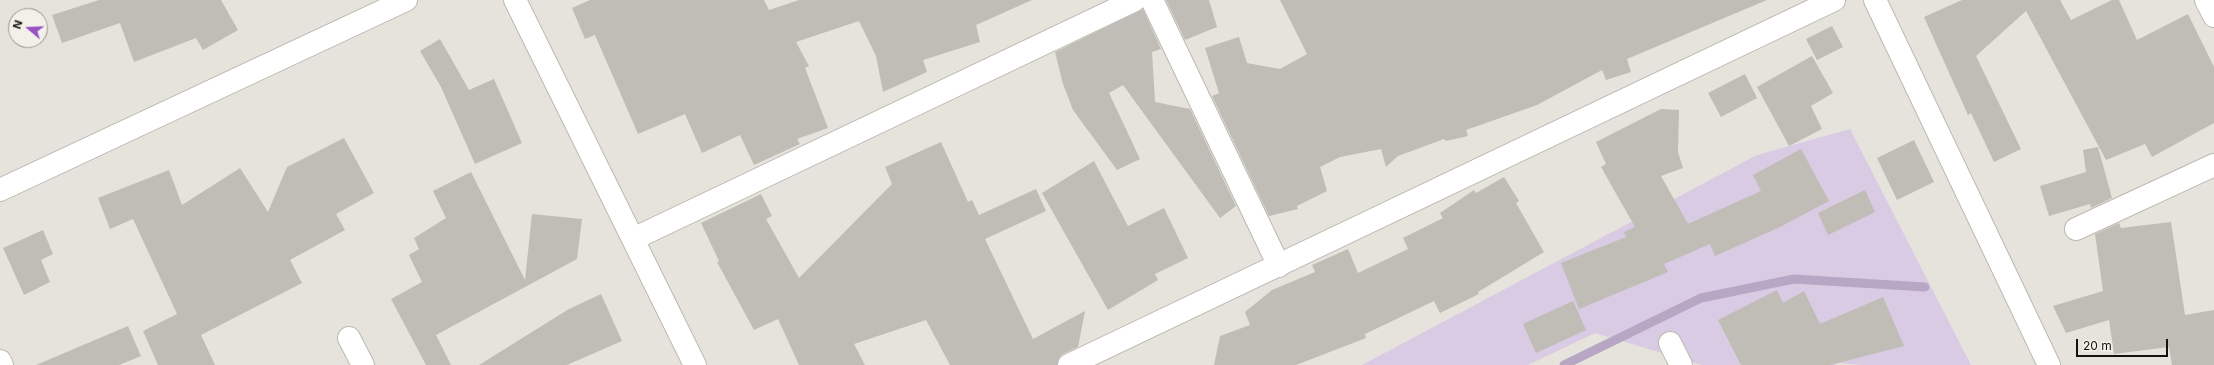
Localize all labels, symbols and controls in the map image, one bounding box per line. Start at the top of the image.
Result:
north arrow [8,8,48,48]
text: N [10,18,26,31]
scale bar [2078,331,2170,357]
text: 20 m [2083,338,2112,353]

